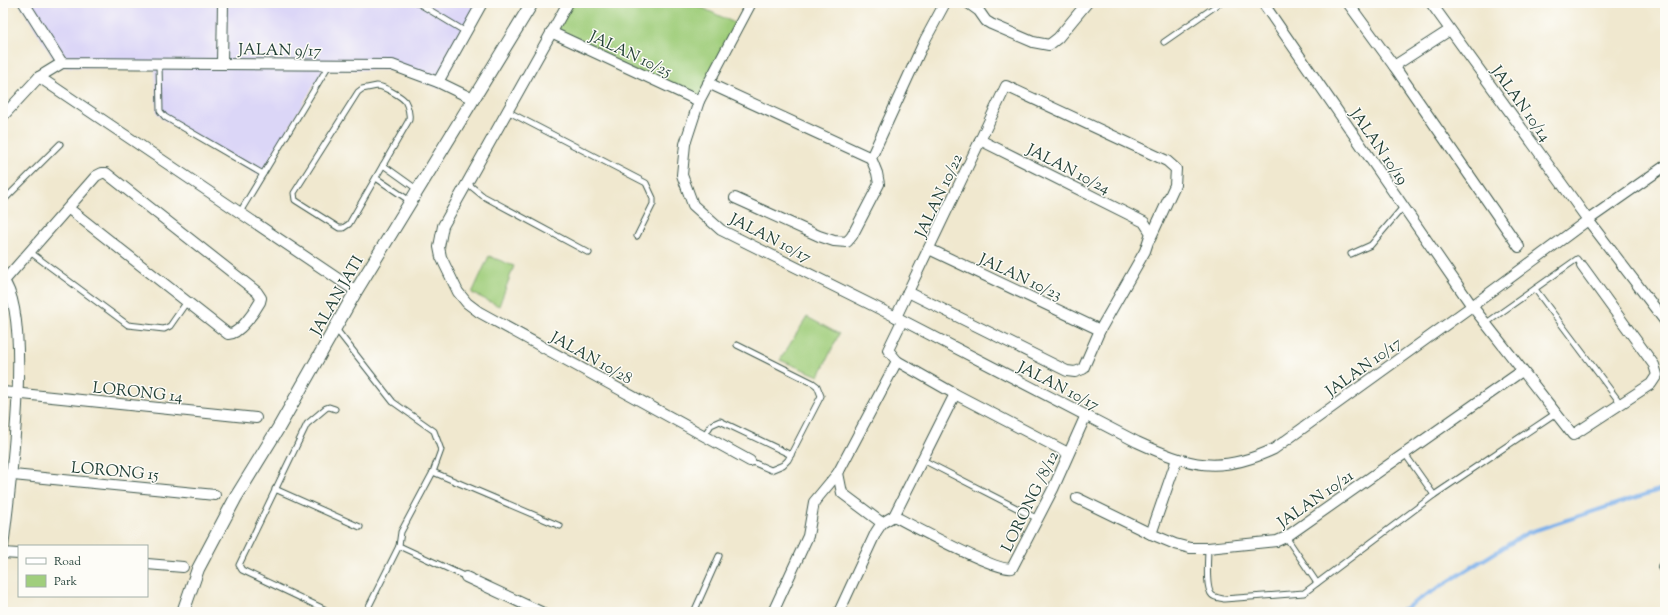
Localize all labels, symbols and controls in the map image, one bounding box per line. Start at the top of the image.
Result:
street label: JALAN 10/25 [584,26,675,85]
street label: JALAN 9/17 [237,39,322,64]
street label: JALAN 10/14 [1484,61,1555,147]
street label: JALAN 10/19 [1343,104,1413,190]
street label: JALAN 10/24 [1021,139,1114,201]
street label: JALAN 10/22 [910,150,970,243]
street label: JALAN 10/17 [724,208,815,270]
street label: JALAN 10/23 [974,249,1065,308]
street label: JALAN JATI [305,252,370,341]
street label: JALAN 10/28 [545,327,636,391]
street label: JALAN 10/17 [1321,333,1407,404]
street label: JALAN 10/17 [1012,356,1103,418]
street label: LORONG 14 [92,377,184,410]
street label: LORONG /8/12 [997,447,1066,556]
street label: LORONG 15 [70,457,160,488]
street label: JALAN 10/21 [1273,465,1360,535]
legend [18,545,148,597]
text: Road [54,553,81,571]
text: Park [54,573,77,591]

